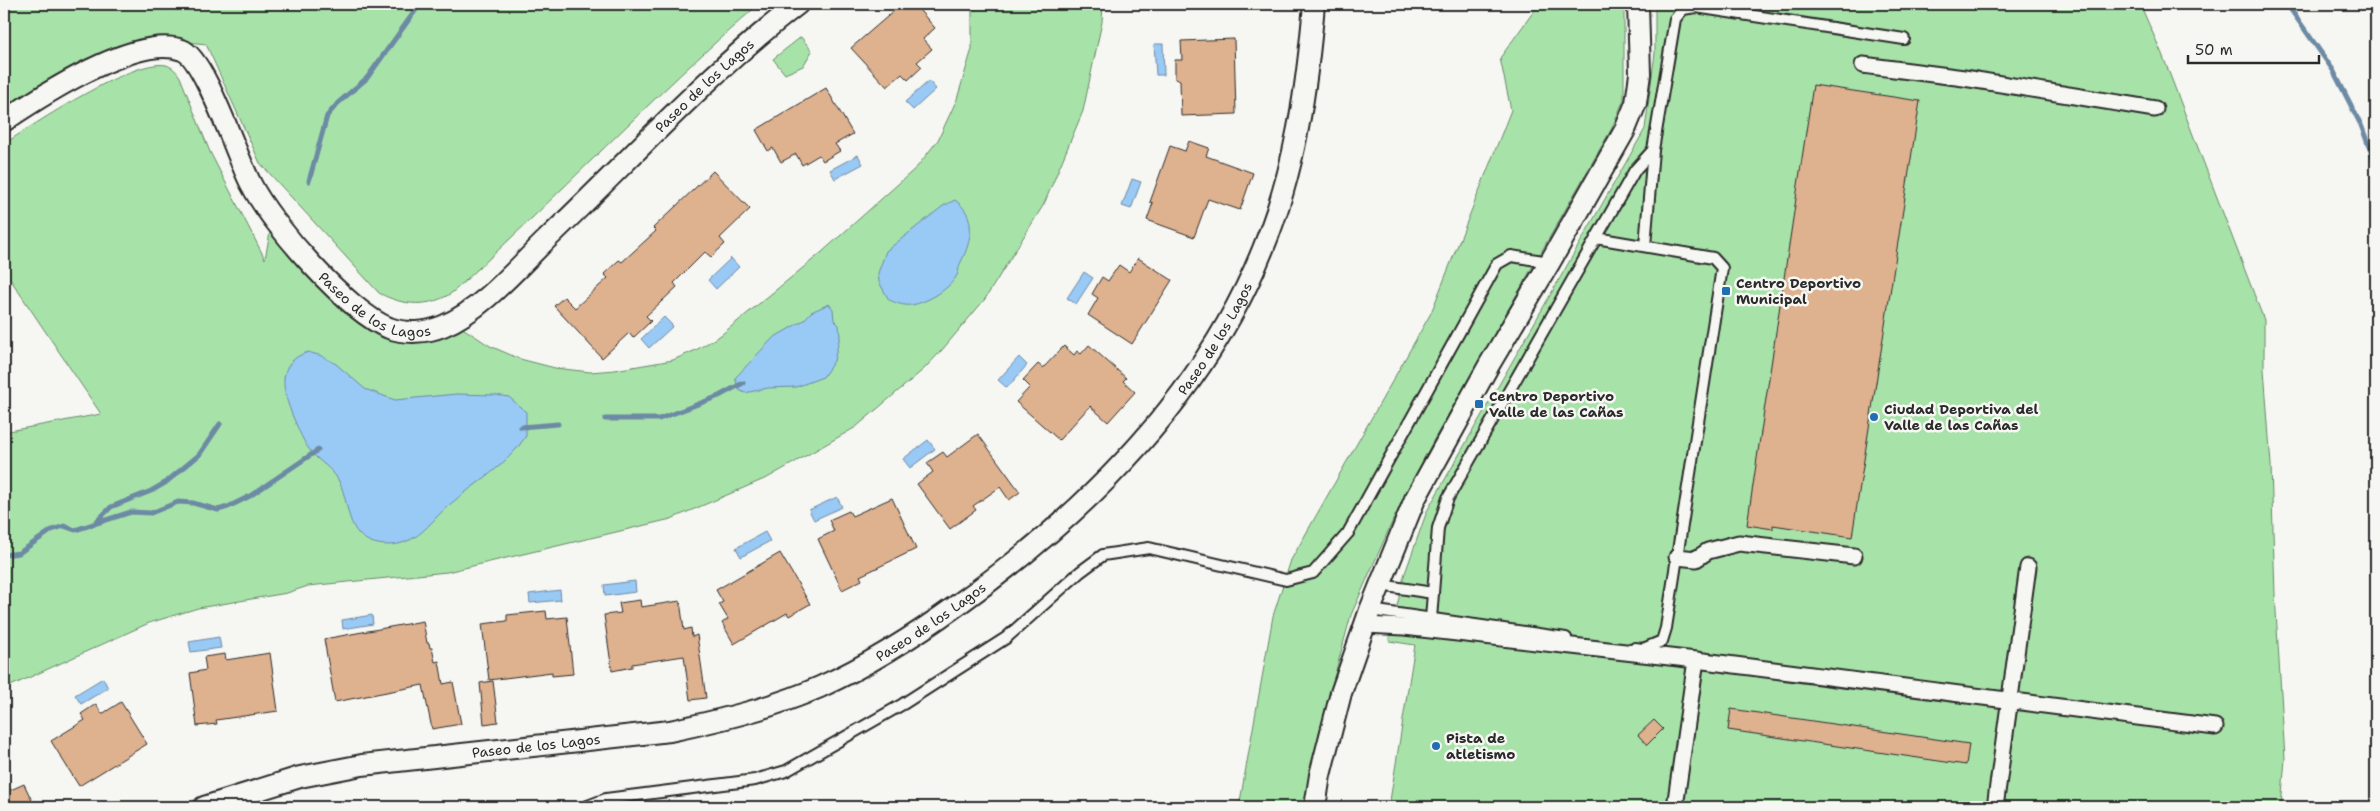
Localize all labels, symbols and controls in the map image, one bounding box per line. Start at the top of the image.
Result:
scale bar [2188,32,2319,64]
street label: Paseo de los Lagos [651,35,758,136]
text: 50 m [2195,40,2233,60]
street label: Paseo de los Lagos [315,268,432,341]
place label: Centro Deportivo Municipal [1736,274,1861,308]
street label: Paseo de los Lagos [1174,279,1256,399]
marker: Centro Deportivo Municipal [1720,285,1732,297]
place label: Centro Deportivo Valle de las Cañas [1489,387,1623,421]
marker: Centro Deportivo Valle de las Cañas [1473,398,1485,410]
place label: Ciudad Deportiva del Valle de las Cañas [1884,400,2039,434]
marker: Ciudad Deportiva del Valle de las Cañas [1868,411,1880,423]
street label: Paseo de los Lagos [872,578,989,665]
place label: Pista de atletismo [1446,729,1515,763]
street label: Paseo de los Lagos [471,730,601,762]
marker: Pista de atletismo [1430,740,1442,752]

